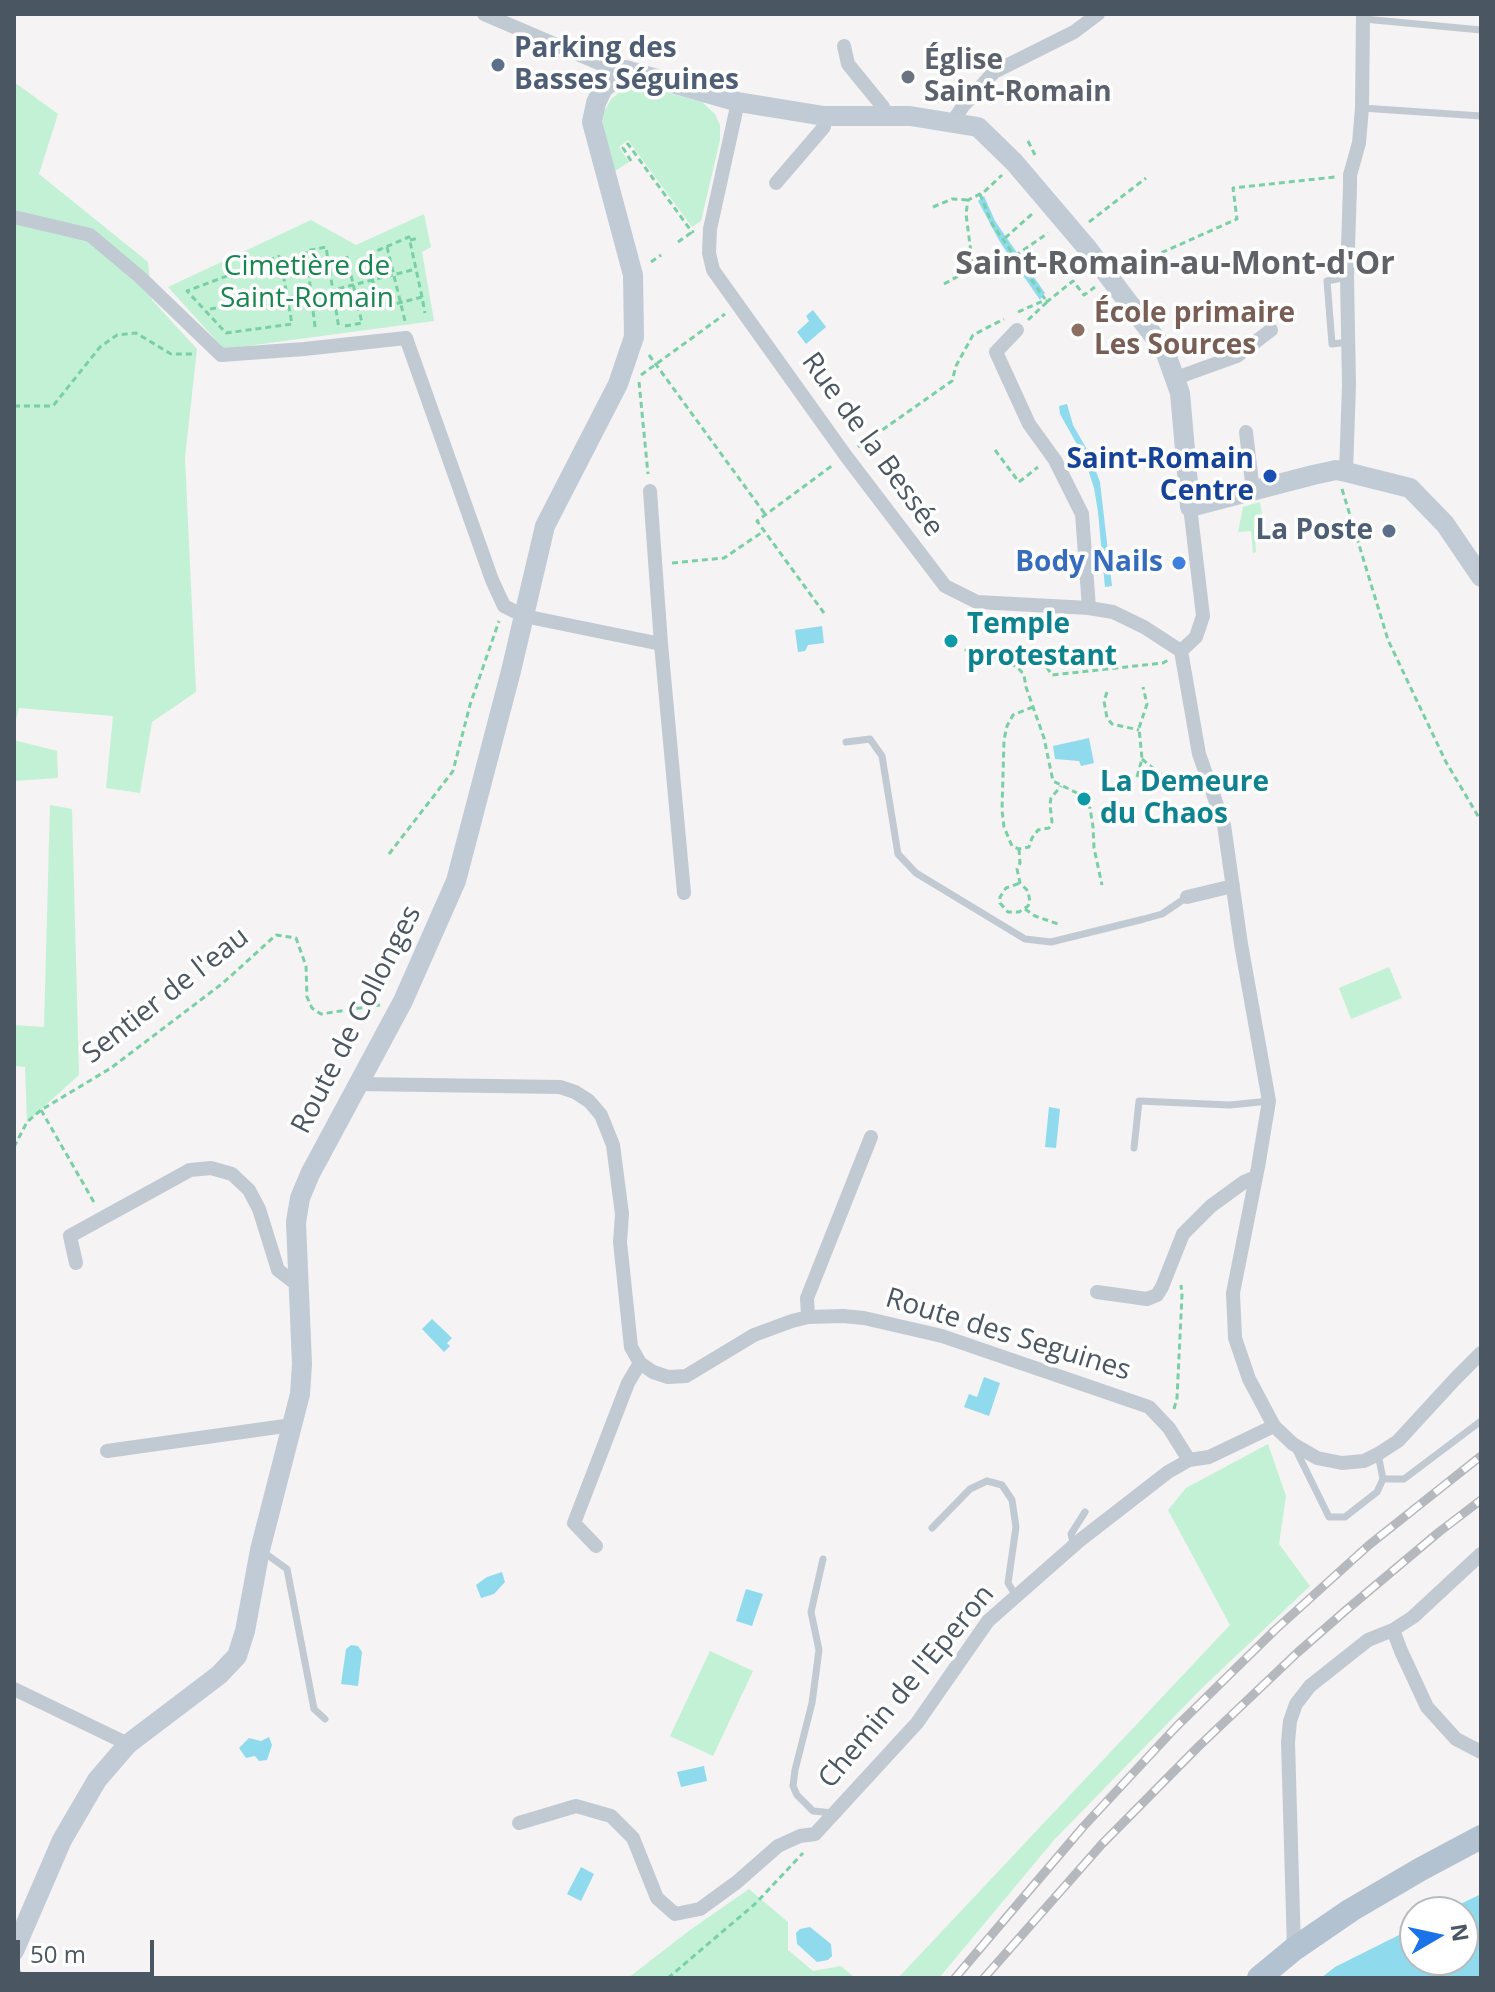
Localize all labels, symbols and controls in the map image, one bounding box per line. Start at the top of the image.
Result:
place label: Parking des Basses Séguines [514,32,739,98]
place label: Église Saint-Romain [924,44,1112,110]
marker: Parking des Basses Séguines [489,56,507,74]
marker: Église Saint-Romain [899,68,917,86]
district label: Saint-Romain-au-Mont-d'Or [955,246,1395,284]
park label: Cimetière de Saint-Romain [220,250,394,316]
place label: École primaire Les Sources [1094,297,1295,363]
marker: École primaire Les Sources [1069,321,1087,339]
street label: Rue de la Bessée [794,346,950,544]
place label: Saint-Romain Centre [1066,443,1254,509]
marker: Saint-Romain Centre [1261,467,1279,485]
place label: La Poste [1255,514,1373,548]
marker: La Poste [1380,522,1398,540]
place label: Body Nails [1015,546,1163,580]
marker: Body Nails [1170,554,1188,572]
place label: Temple protestant [967,608,1117,674]
marker: Temple protestant [942,632,960,650]
place label: La Demeure du Chaos [1100,766,1269,832]
marker: La Demeure du Chaos [1075,790,1093,808]
street label: Route de Collonges [285,900,429,1140]
street label: Sentier de l'eau [76,921,256,1071]
street label: Route des Seguines [881,1282,1135,1388]
street label: Chemin de l'Eperon [812,1578,1002,1796]
north arrow [1399,1896,1479,1976]
text: N [1445,1921,1477,1944]
scale bar [20,1924,158,1974]
text: 50 m [30,1937,86,1970]

